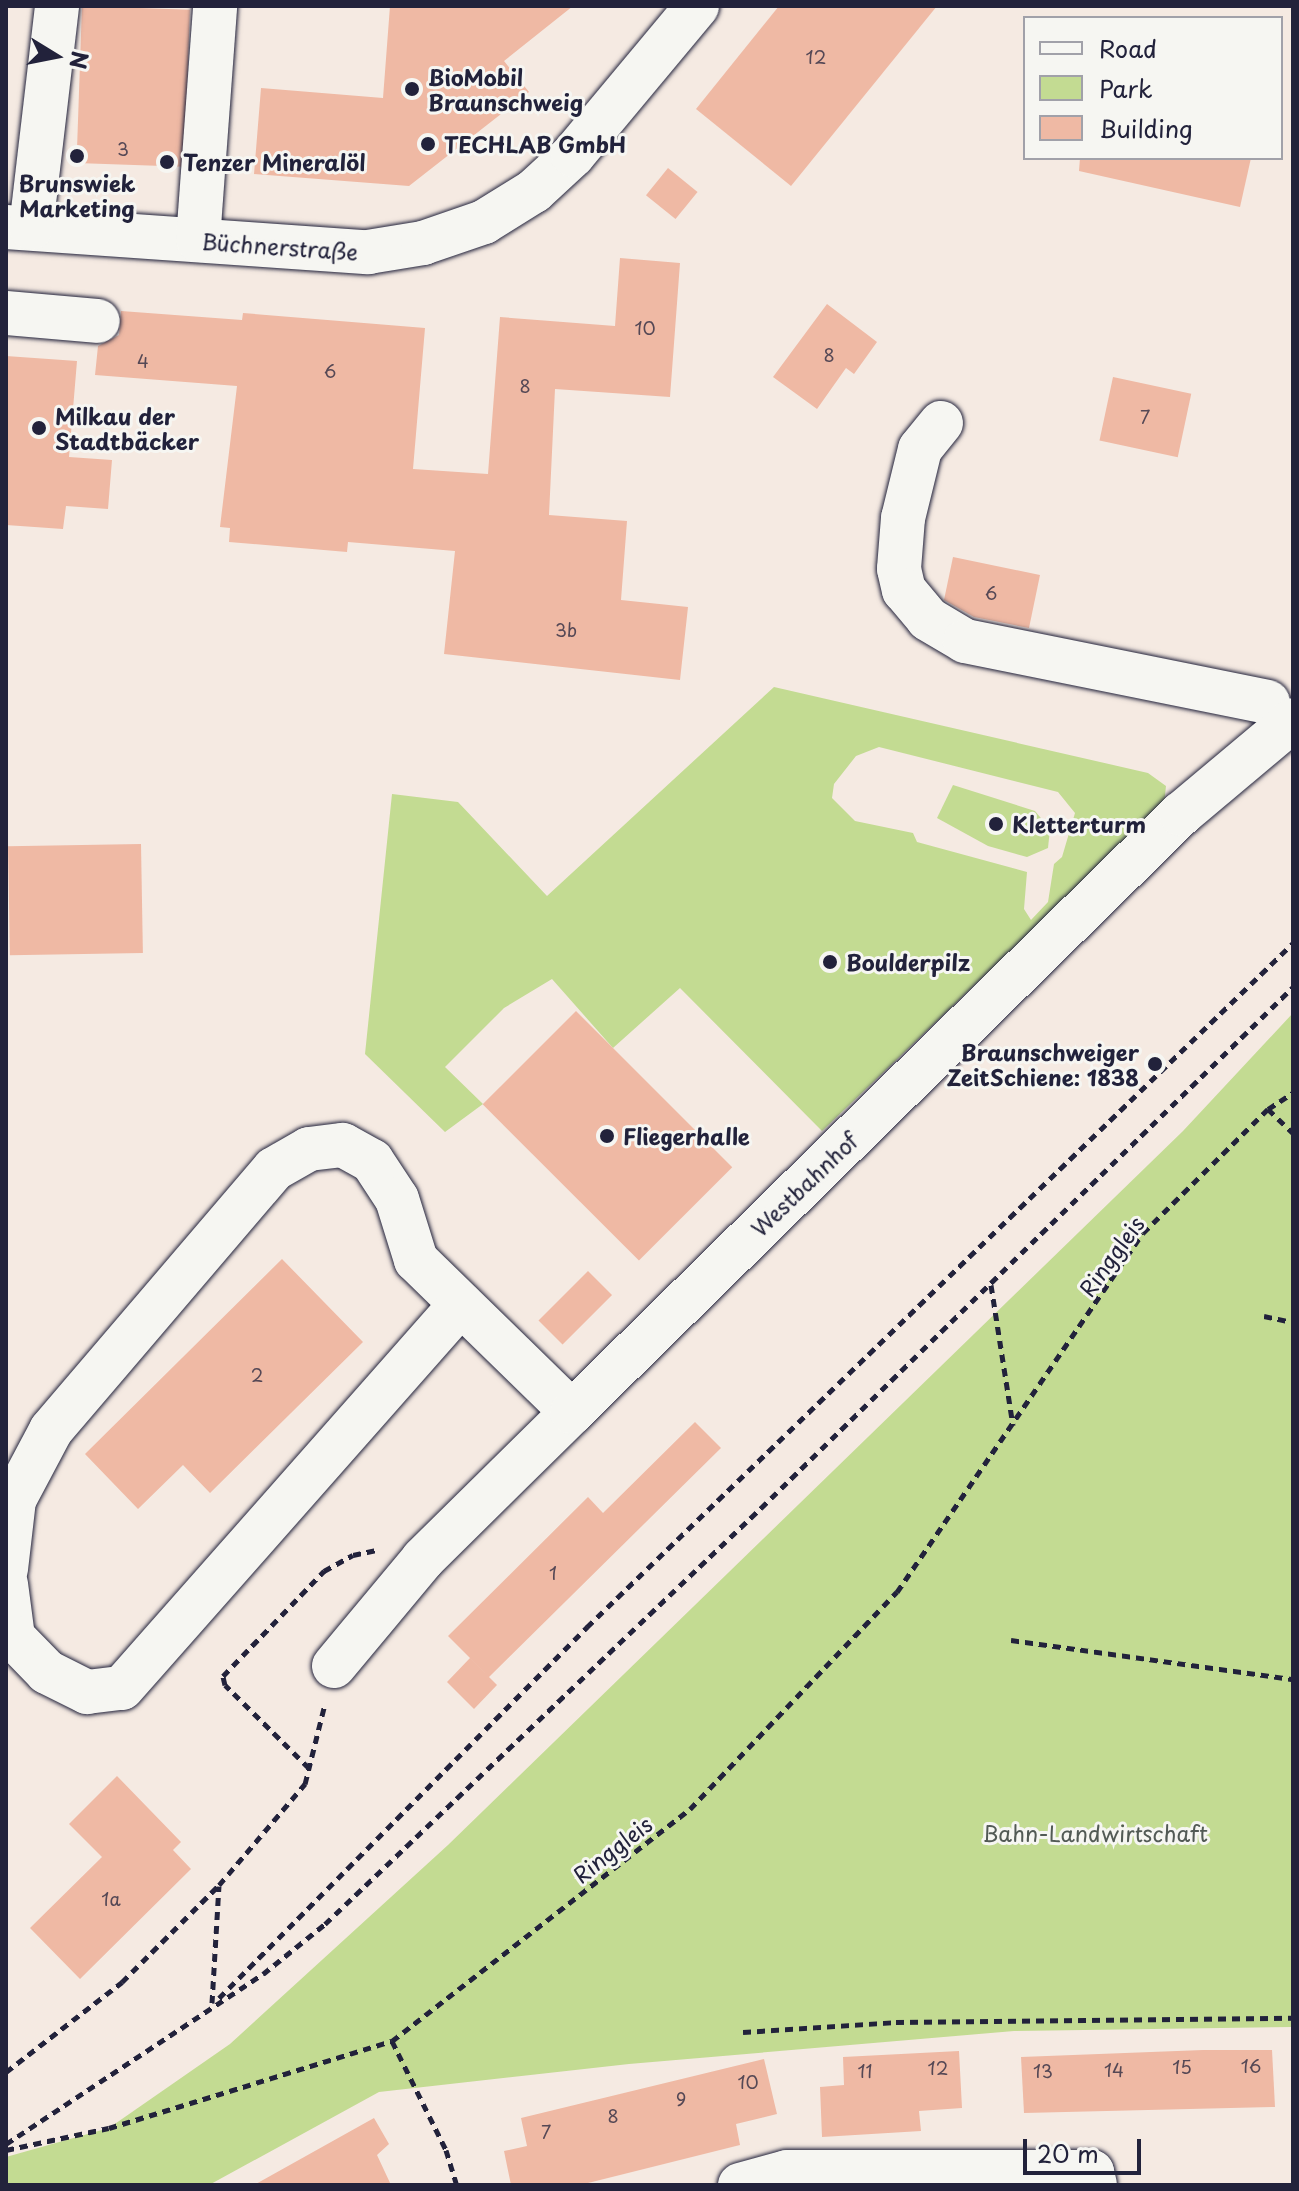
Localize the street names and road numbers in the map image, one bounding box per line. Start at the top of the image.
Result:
street label: Büchnerstraße [201,227,359,265]
street label: Westbahnhof [745,1127,863,1241]
street label: Ringgleis [1073,1211,1149,1301]
street label: Ringgleis [567,1810,657,1888]

